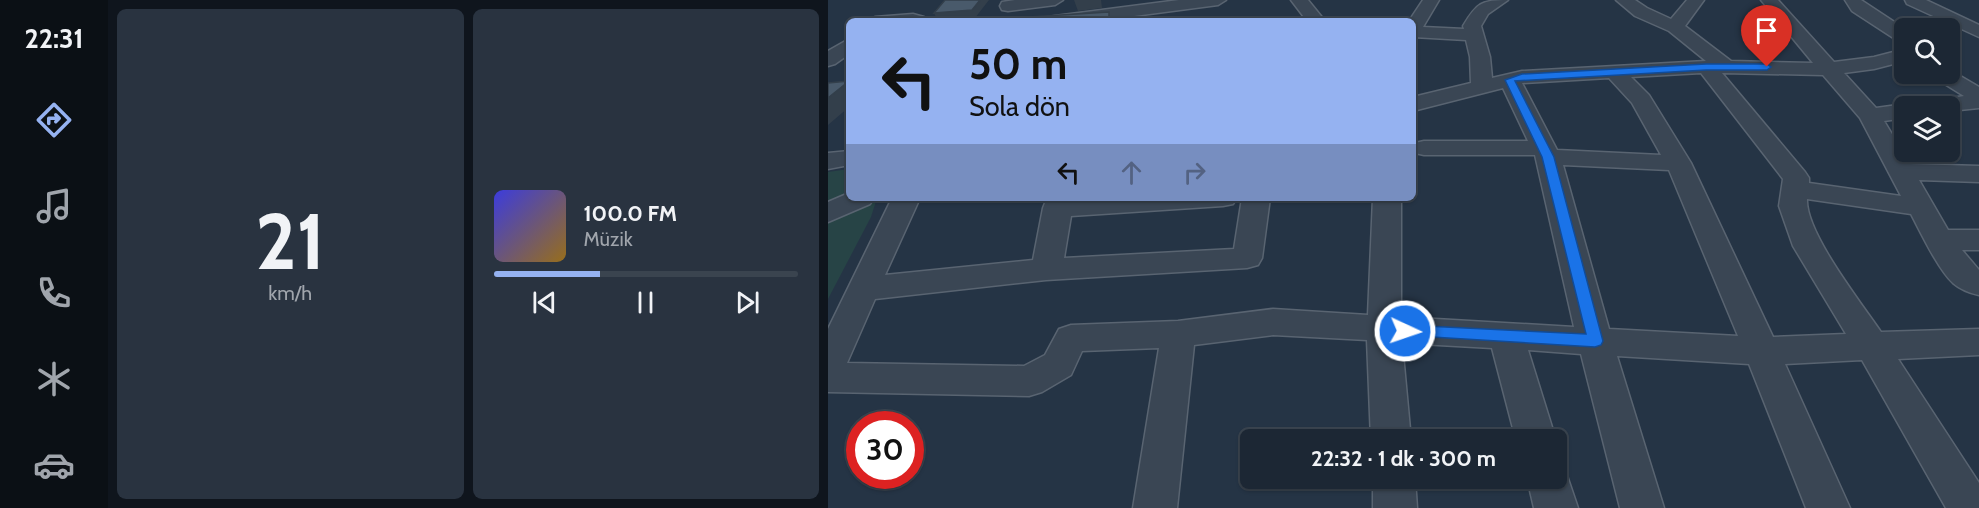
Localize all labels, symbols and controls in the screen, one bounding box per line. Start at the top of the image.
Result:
pin [1741,5,1792,67]
icon: arrive [1750,14,1783,47]
map controls [1894,18,1960,162]
button: search [1894,18,1960,84]
text: 22:31 [24,22,84,55]
text: 50 m [969,38,1067,90]
icon: left [870,42,948,120]
text: Sola dön [969,90,1070,123]
button: layers [1894,96,1960,162]
icon: directions [33,99,75,141]
icon: left [1052,156,1085,189]
icon: ahead [1115,156,1148,189]
icon: right [1178,156,1211,189]
icon: music [33,185,75,227]
text: 21 [255,194,325,289]
text: 100.0 FM [584,200,677,227]
text: Müzik [584,227,633,251]
icon: phone [33,272,75,314]
text: km/h [268,281,312,305]
icon: previous [528,286,561,319]
icon: pause [629,286,662,319]
icon: next [731,286,764,319]
position arrow [1373,299,1437,363]
icon: climate [33,358,75,400]
speed limit sign: 30 [846,411,924,489]
icon: car [33,444,75,486]
text: 22:32 · 1 dk · 300 m [1311,445,1496,472]

